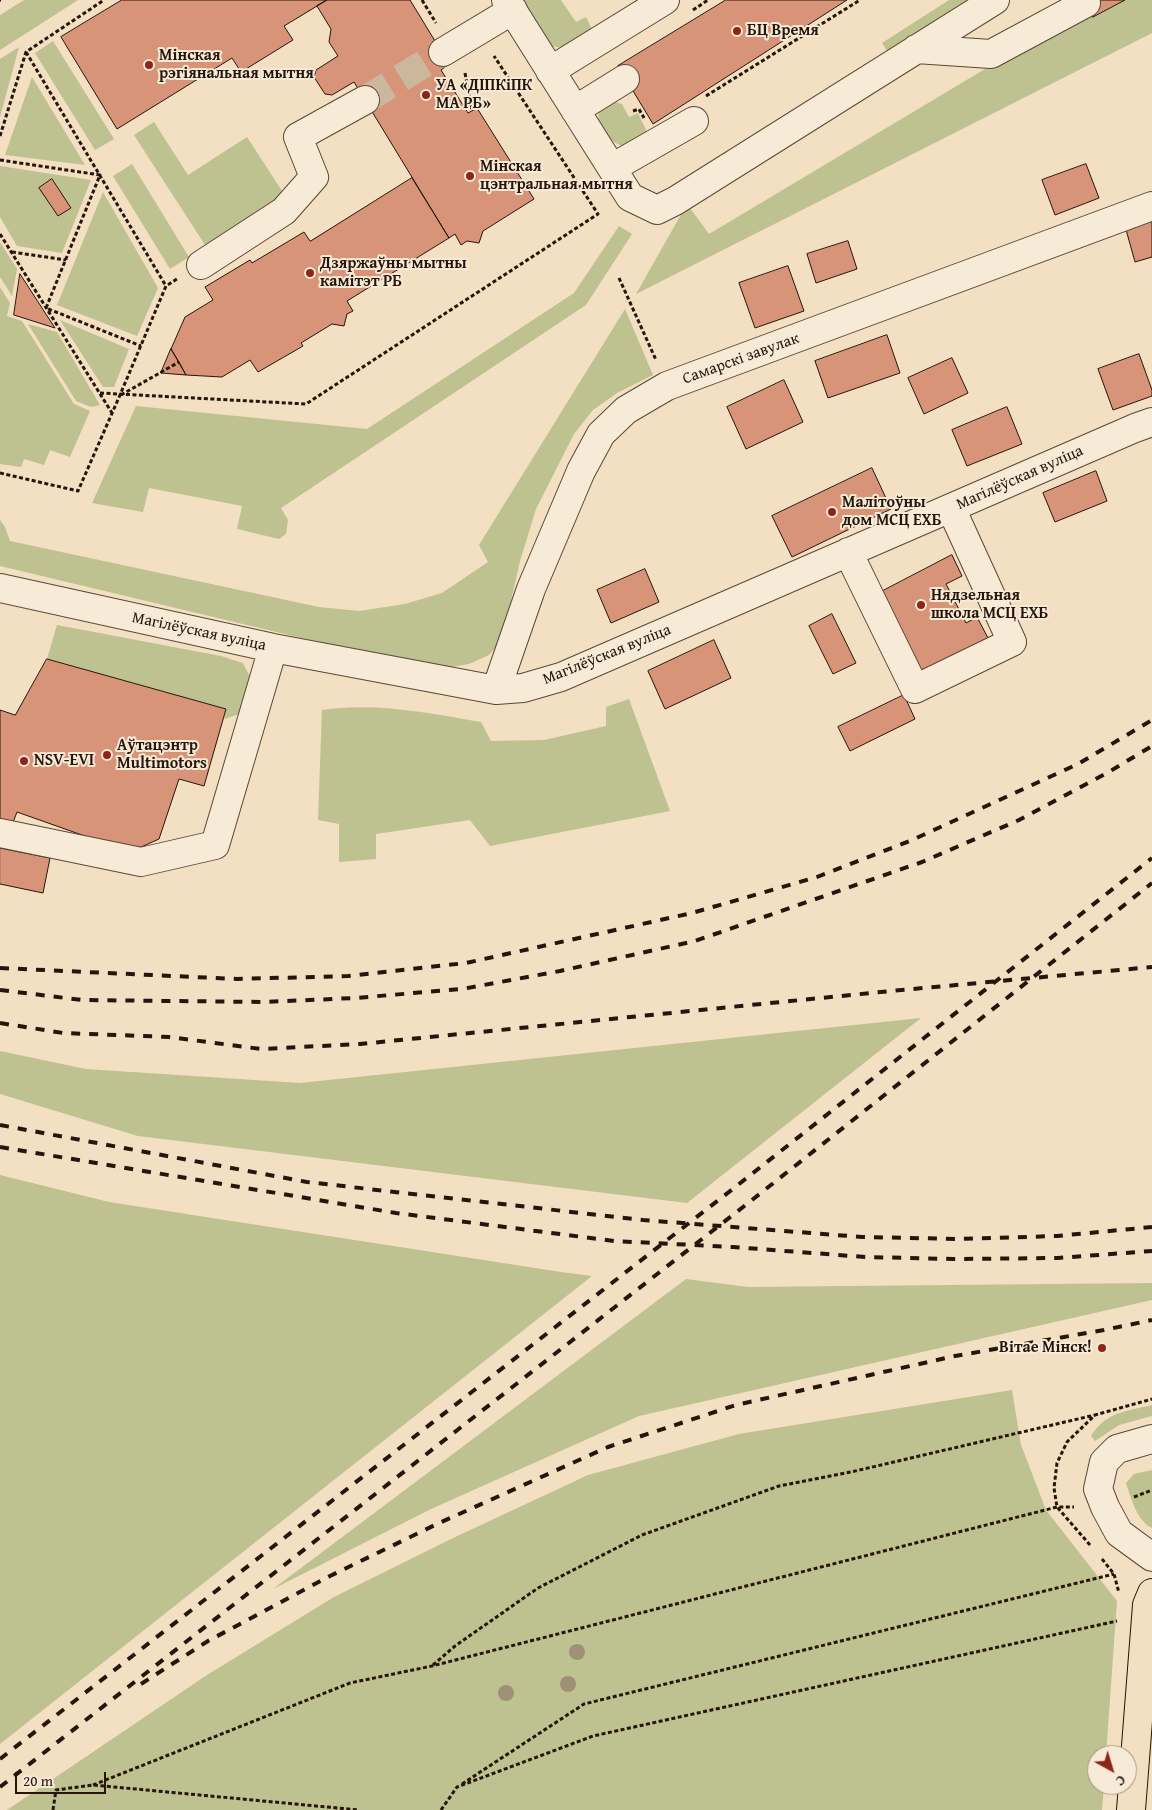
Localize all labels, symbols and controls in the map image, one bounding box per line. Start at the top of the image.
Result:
place label: БЦ Время [747,21,819,41]
marker: БЦ Время [731,25,743,37]
place label: Мінская рэгіянальная мытня [159,46,314,84]
marker: Мінская рэгіянальная мытня [143,59,155,71]
place label: УА «ДІПКіПК МА РБ» [436,76,533,114]
marker: УА «ДІПКіПК МА РБ» [420,89,432,101]
place label: Мінская цэнтральная мытня [480,157,633,195]
marker: Мінская цэнтральная мытня [464,170,476,182]
place label: Дзяржаўны мытны камітэт РБ [320,254,467,292]
marker: Дзяржаўны мытны камітэт РБ [304,267,316,279]
street label: Самарскі завулак [680,329,802,389]
street label: Магілёўская вуліца [954,441,1086,515]
place label: Малітоўны дом МСЦ ЕХБ [842,493,942,531]
marker: Малітоўны дом МСЦ ЕХБ [826,506,838,518]
place label: Нядзельная школа МСЦ ЕХБ [931,586,1048,624]
marker: Нядзельная школа МСЦ ЕХБ [915,599,927,611]
street label: Магілёўская вуліца [130,608,268,656]
street label: Магілёўская вуліца [540,621,674,689]
place label: Аўтацэнтр Multimotors [117,736,207,774]
marker: Аўтацэнтр Multimotors [101,749,113,761]
place label: NSV-EVI [34,751,94,771]
marker: NSV-EVI [18,755,30,767]
place label: Вітае Мінск! [999,1338,1092,1358]
marker: Вітае Мінск! [1096,1342,1108,1354]
north arrow [1087,1745,1137,1795]
scale bar [18,1762,109,1794]
text: 20 m [23,1770,53,1791]
text: С [1111,1771,1130,1791]

